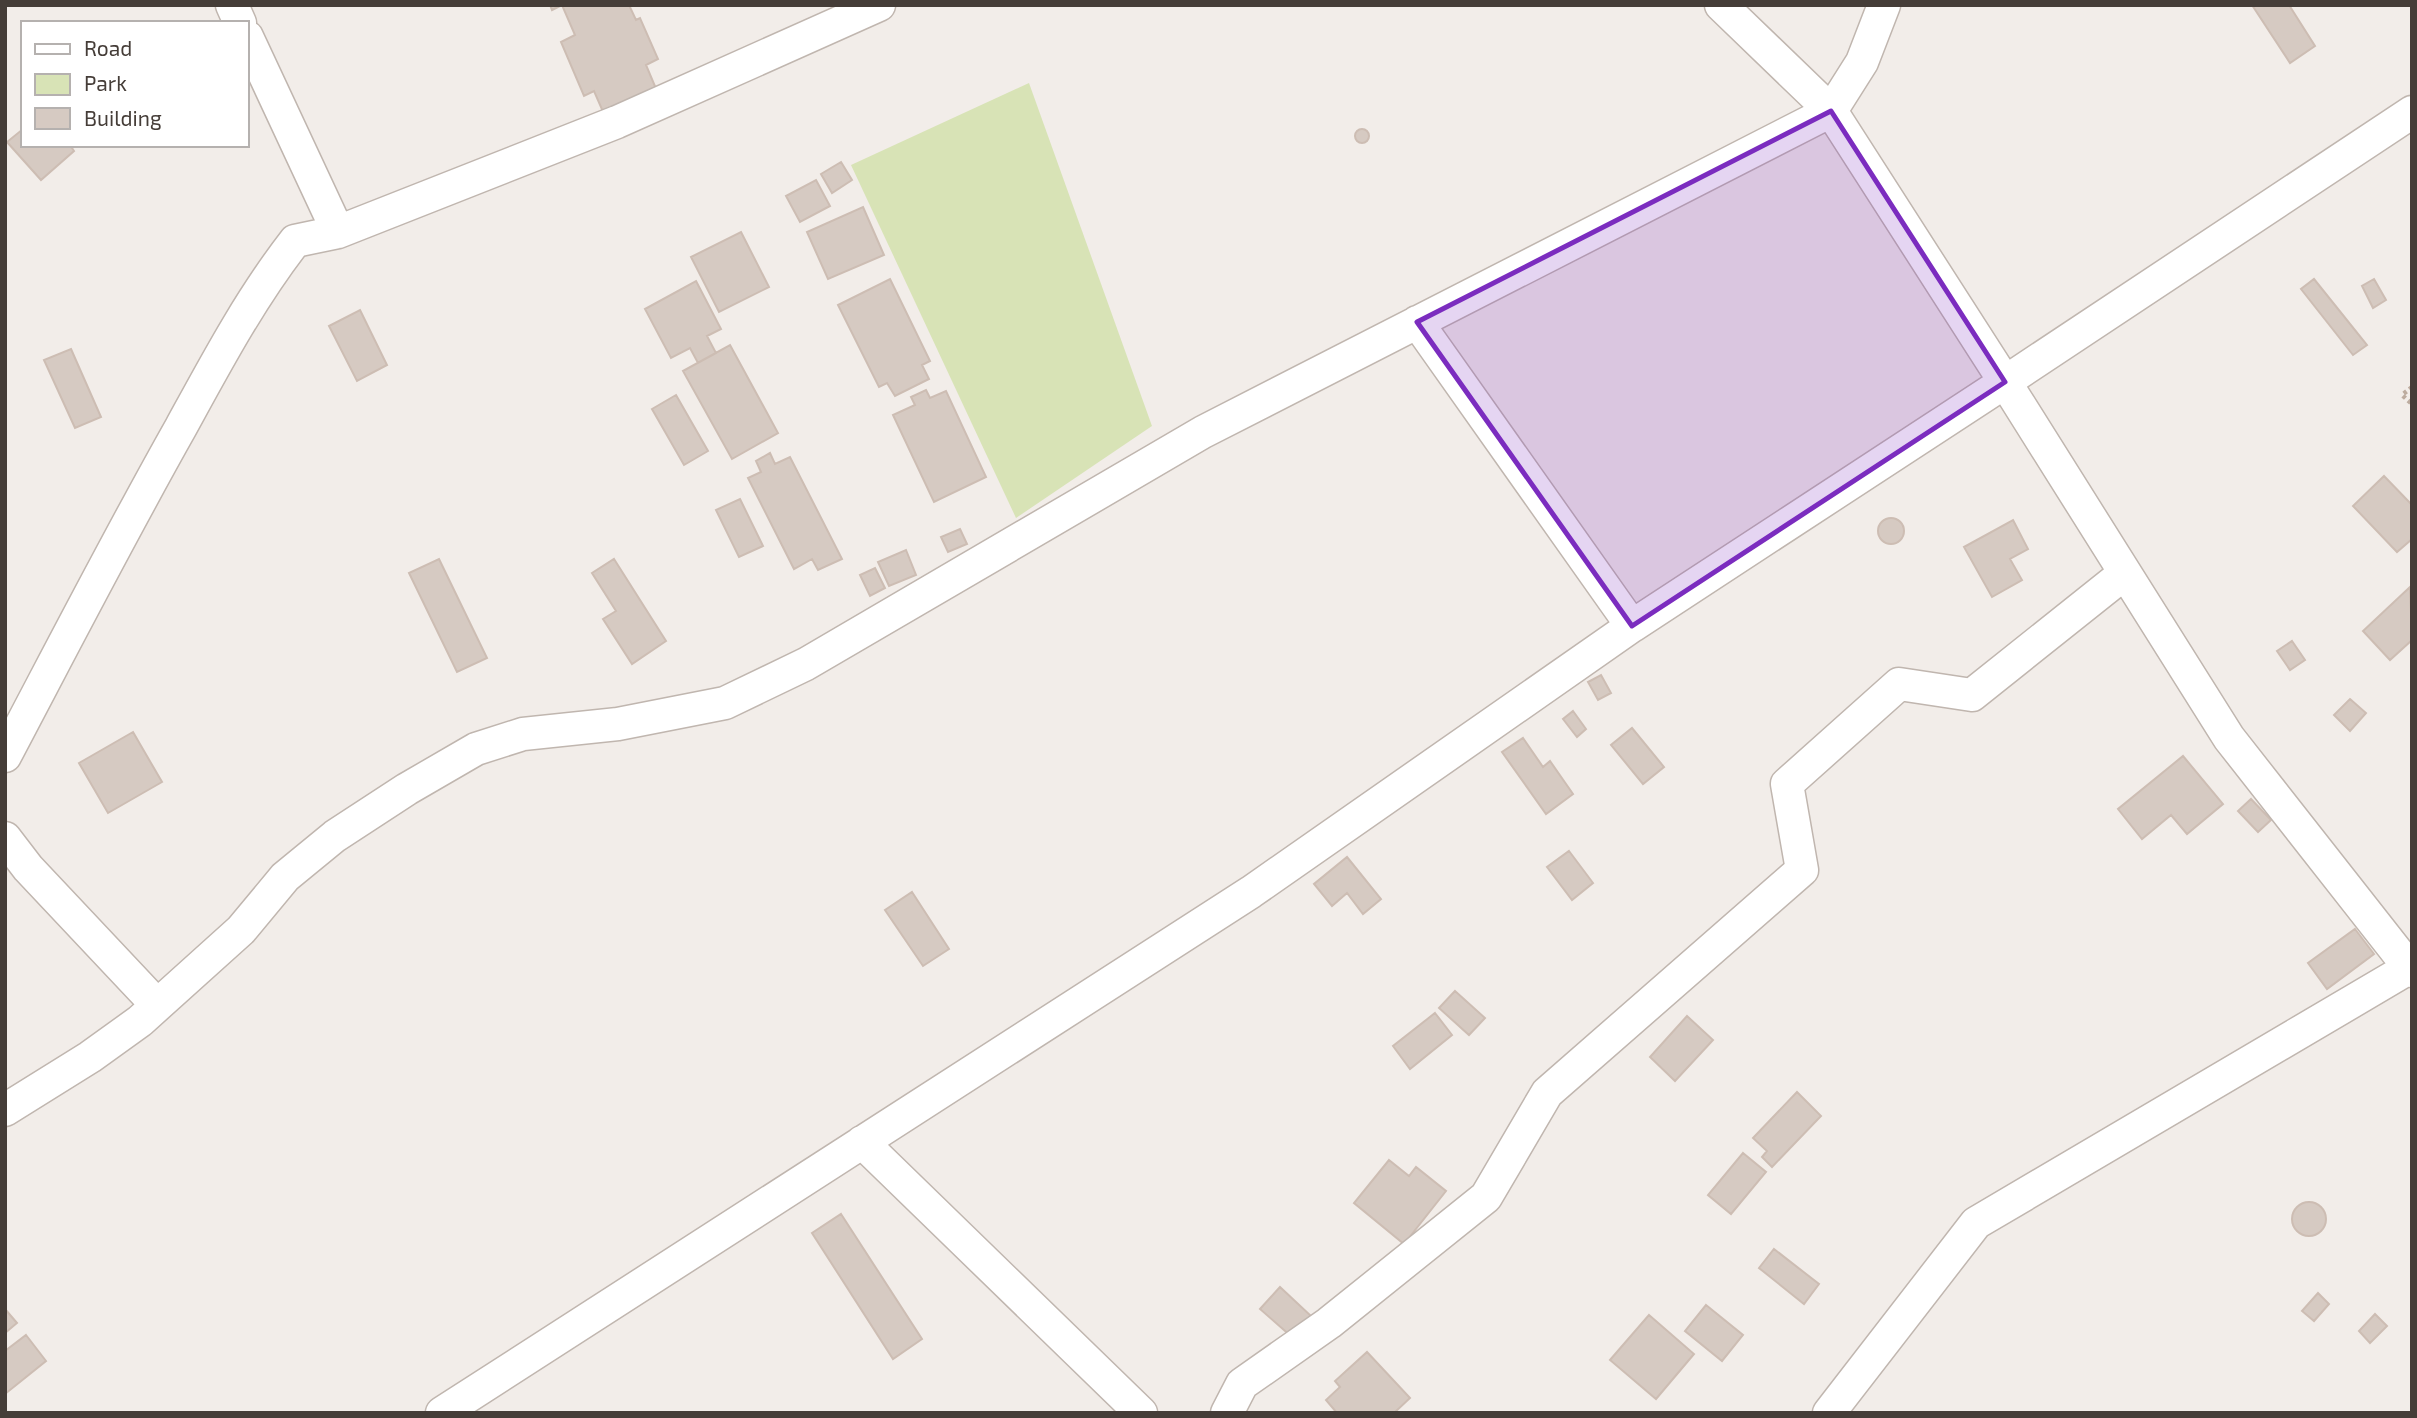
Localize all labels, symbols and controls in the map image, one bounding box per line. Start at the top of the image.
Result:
legend [21,21,248,147]
text: Road [84,35,132,60]
text: Park [84,70,127,95]
text: Building [84,105,162,130]

